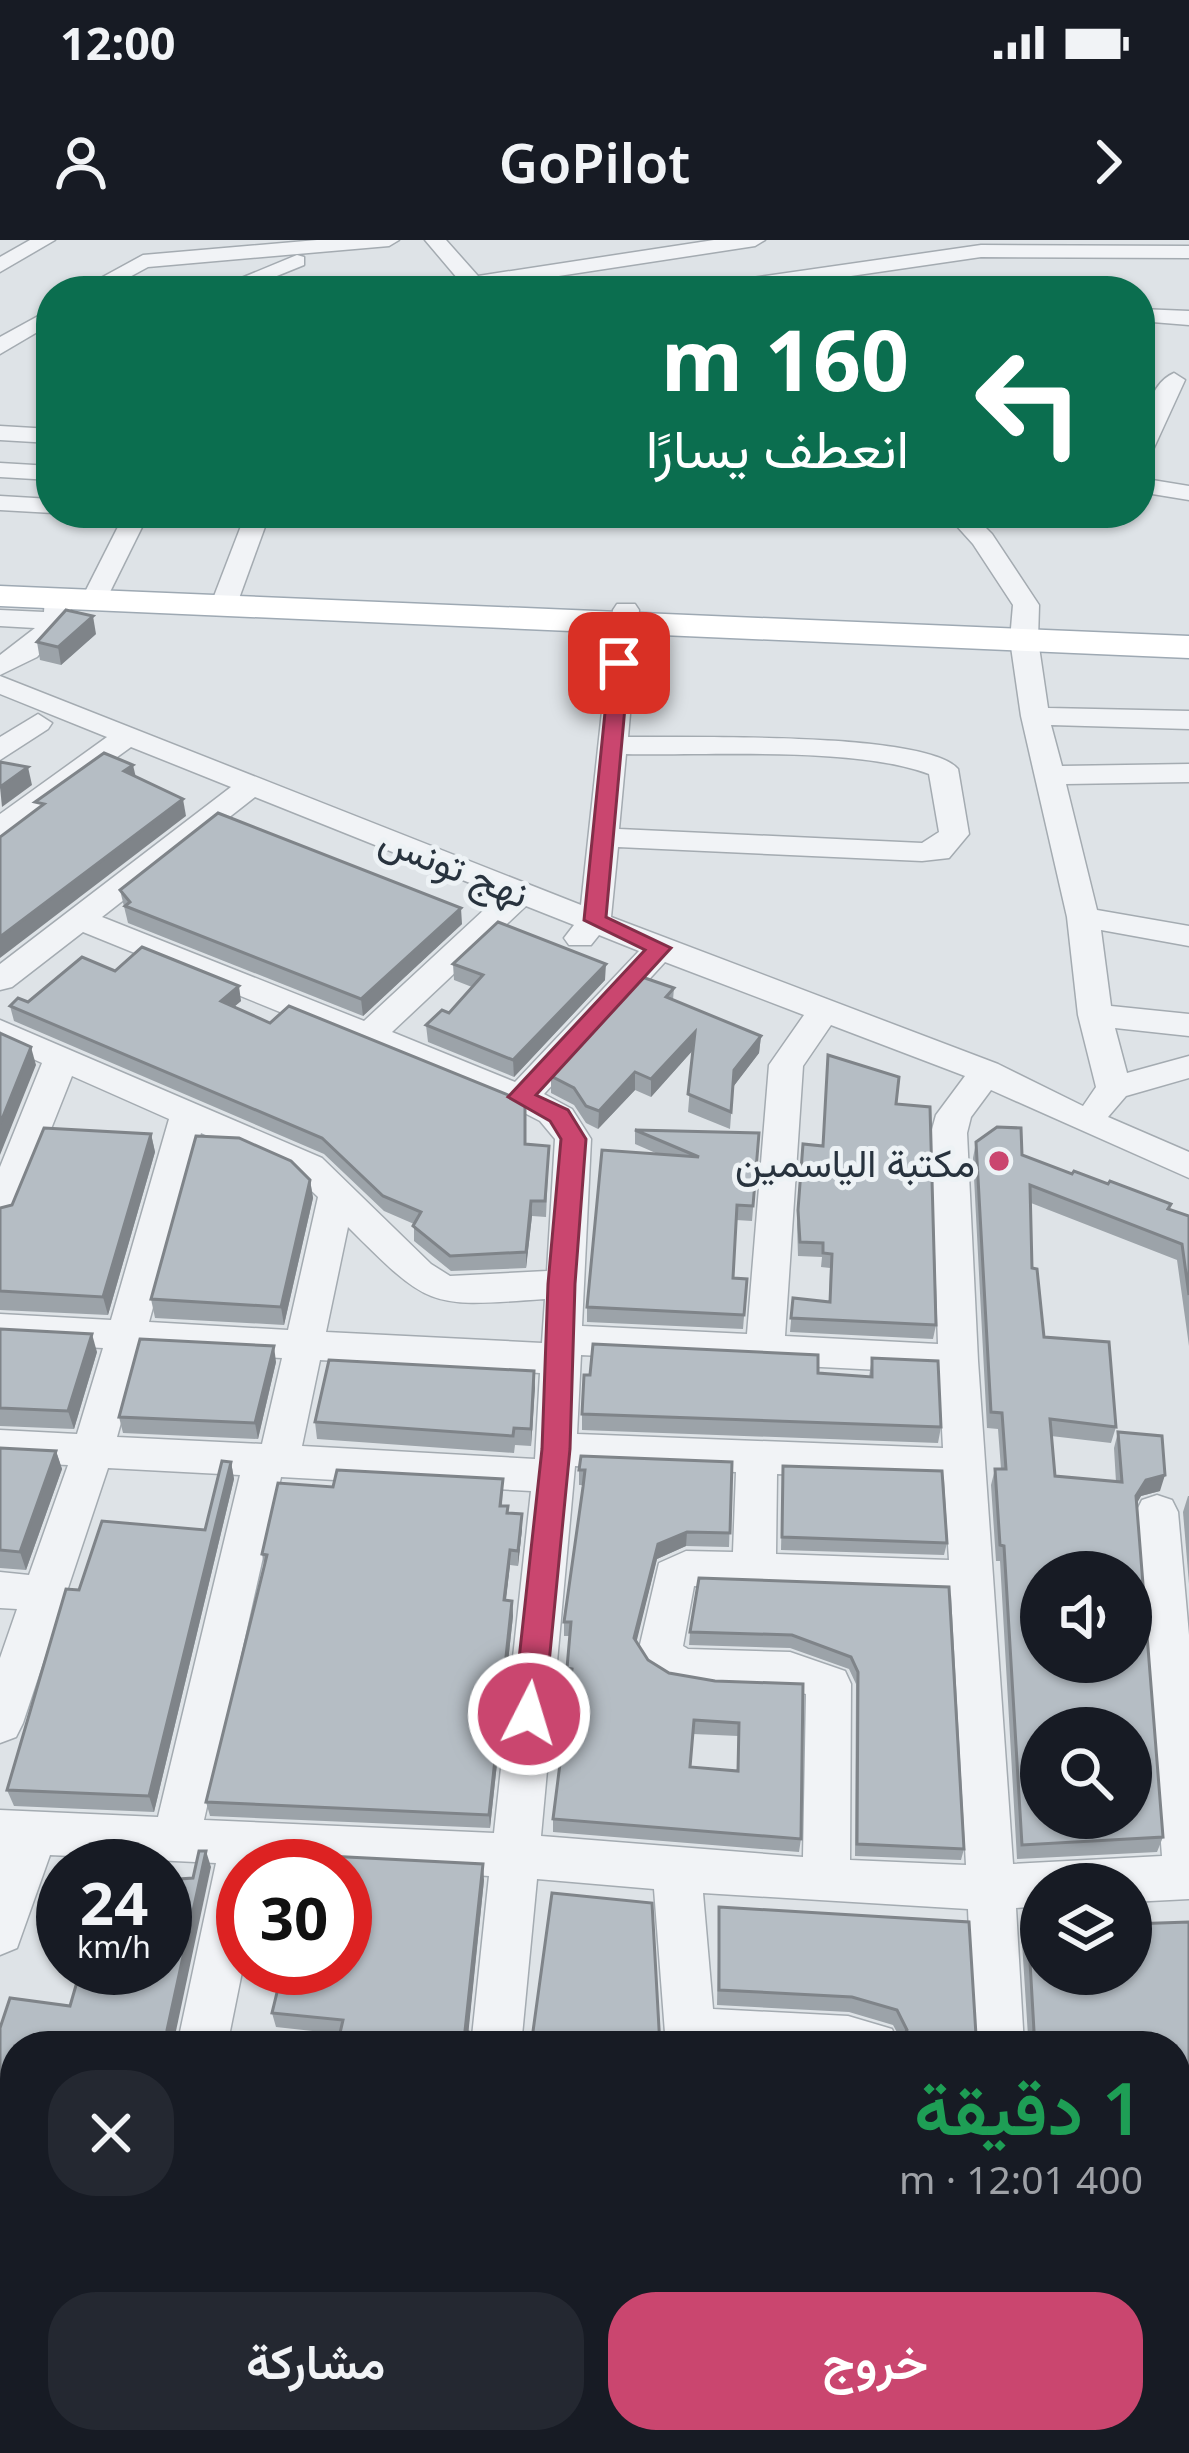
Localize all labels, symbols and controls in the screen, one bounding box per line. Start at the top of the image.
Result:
text: 12:00 [60,12,176,73]
text: GoPilot [499,125,690,199]
icon: person [48,129,114,195]
icon: forward [1075,129,1141,195]
text: 160 m [661,301,909,416]
icon: left [951,324,1107,480]
text: انعطف يسارًا [646,410,909,484]
pin [568,612,670,714]
icon: arrive [586,630,652,696]
street label: نهج تونس [372,811,537,922]
place label: مكتبة الياسمين [735,1135,975,1188]
marker: مكتبة الياسمين [986,1148,1012,1174]
map controls [1020,1551,1152,1995]
button: sound [1020,1551,1152,1683]
position arrow [466,1651,592,1777]
button: search [1020,1707,1152,1839]
speed limit sign: 30 [216,1839,372,1995]
text: 24 [80,1861,148,1943]
button: layers [1020,1863,1152,1995]
text: km/h [77,1926,151,1967]
text: 1 دقيقة [914,2058,1143,2156]
button: close [48,2070,174,2196]
text: 400 m · 12:01 [899,2152,1143,2205]
button: مشاركة [48,2292,584,2430]
button: خروج [608,2292,1143,2430]

